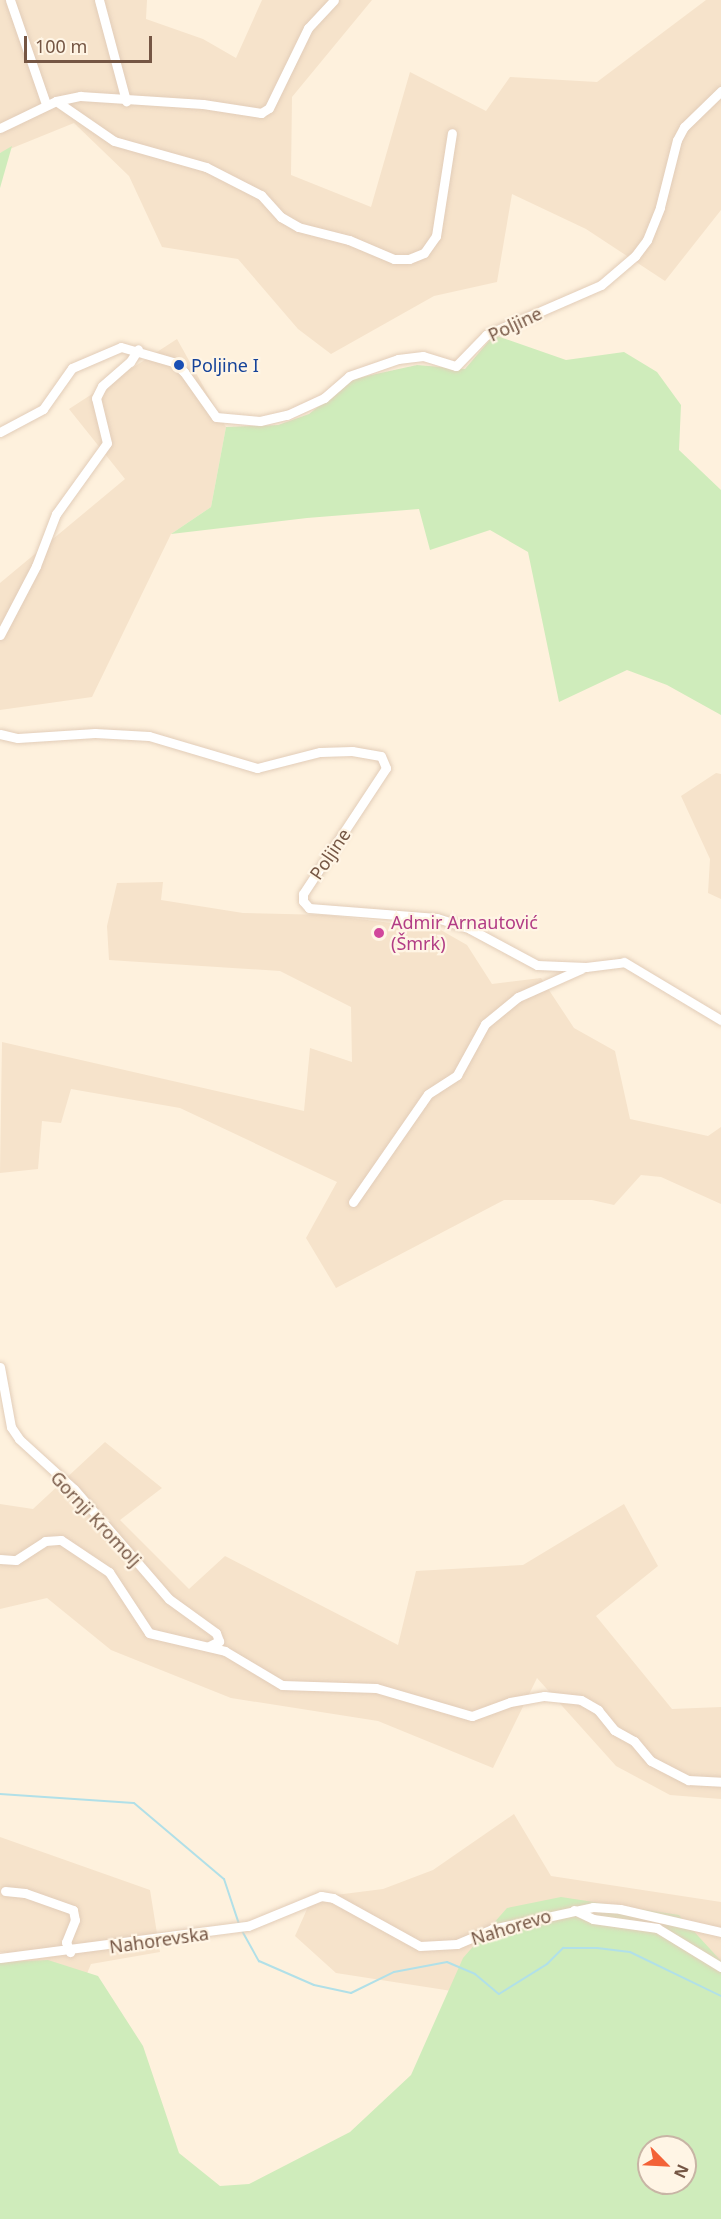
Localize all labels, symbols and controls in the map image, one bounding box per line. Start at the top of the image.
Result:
scale bar [27,24,154,62]
text: 100 m [35,34,87,58]
street label: Poljine [485,302,545,346]
place label: Poljine I [191,354,259,376]
marker: Poljine I [172,358,186,372]
street label: Poljine [305,824,355,884]
place label: Admir Arnautović (Šmrk) [391,912,538,954]
marker: Admir Arnautović (Šmrk) [372,926,386,940]
street label: Gornji Kromolj [46,1467,146,1571]
street label: Nahorevo [468,1905,554,1949]
street label: Nahorevska [108,1922,210,1958]
north arrow [637,2135,697,2195]
text: N [669,2161,694,2182]

